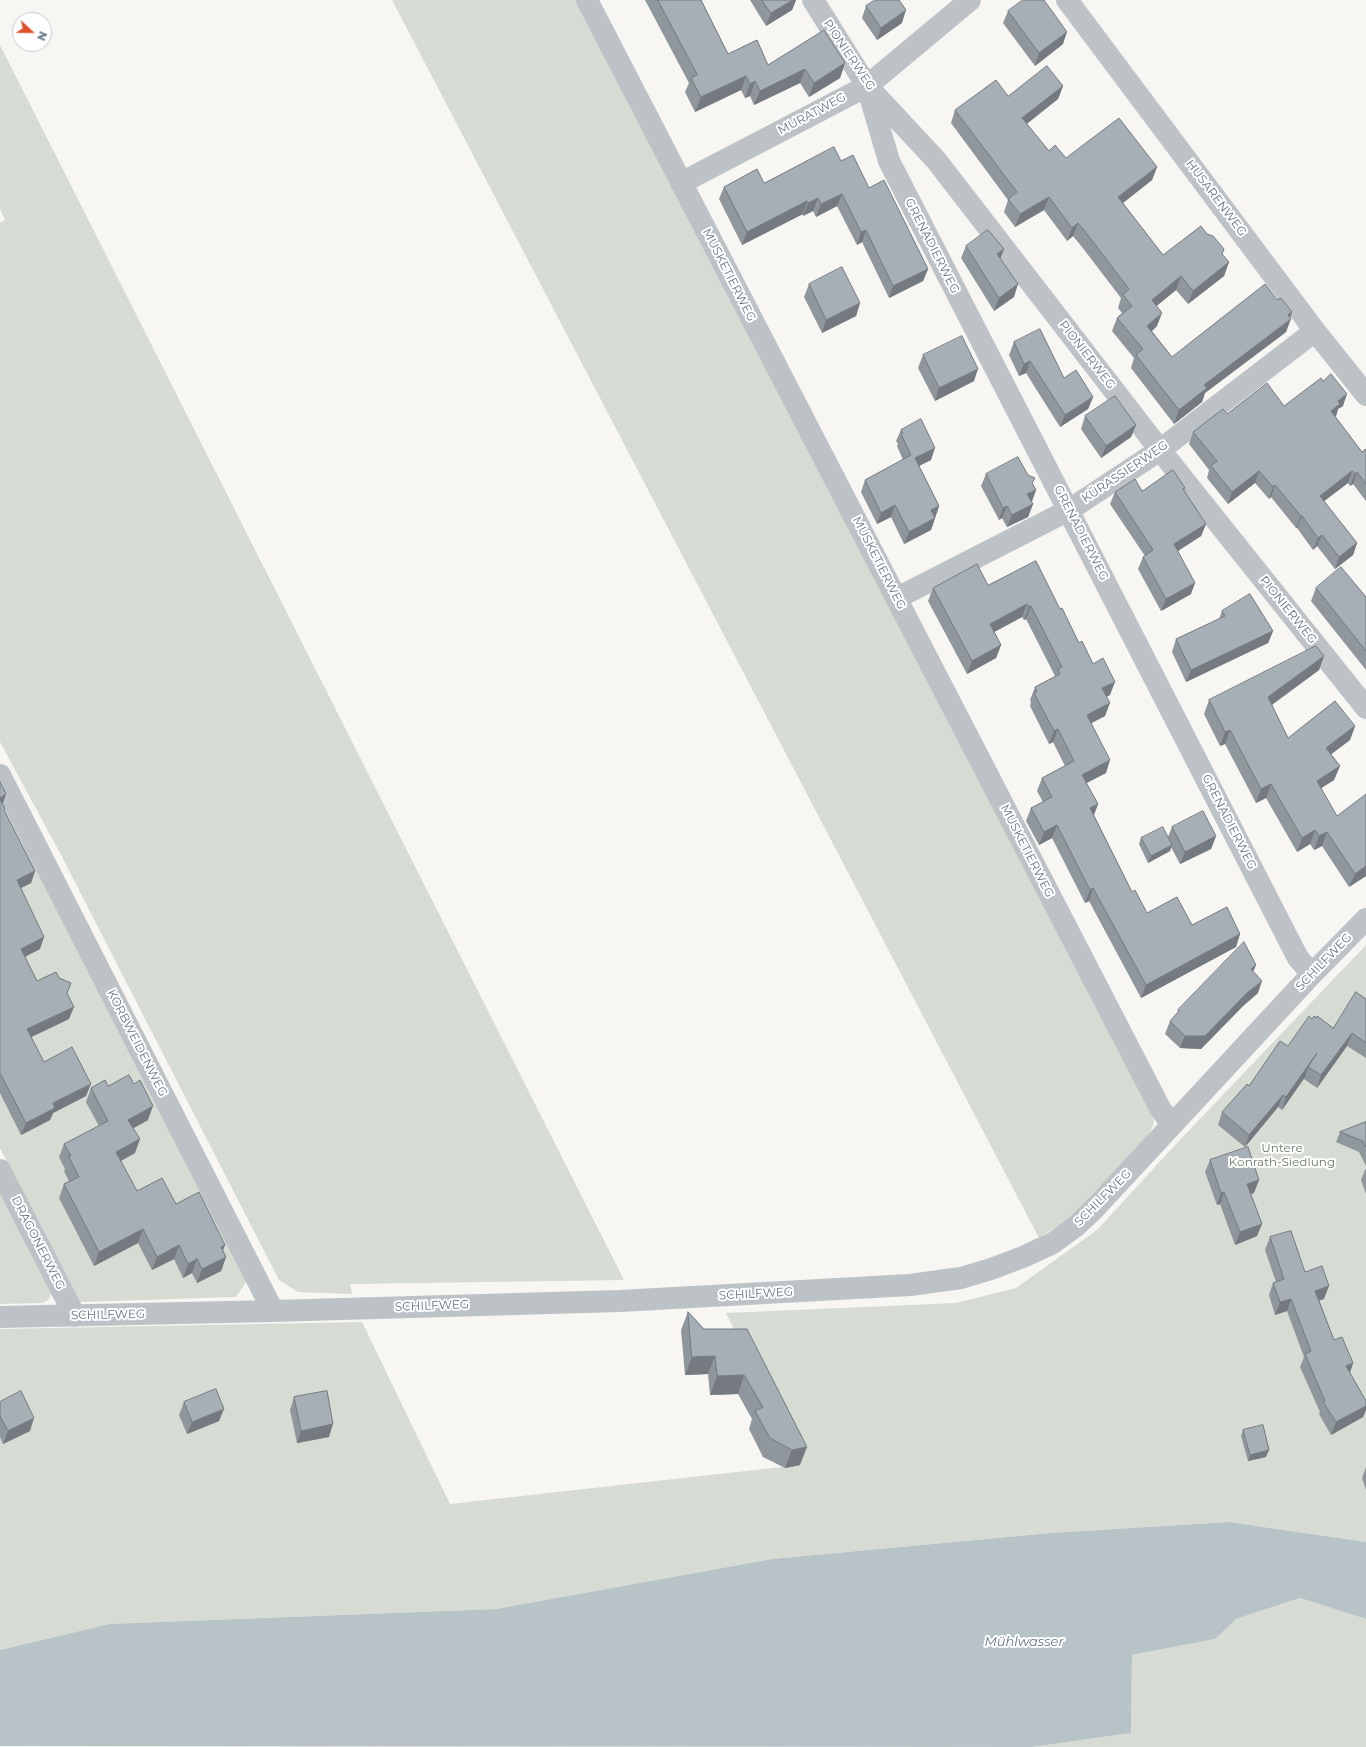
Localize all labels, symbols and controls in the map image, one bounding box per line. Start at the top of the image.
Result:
north arrow [12,12,52,52]
street label: PIONIERWEG [820,17,878,93]
text: N [34,29,50,43]
street label: MURATWEG [775,90,849,138]
street label: HUSARENWEG [1183,157,1249,239]
street label: GRENADIERWEG [902,196,962,296]
street label: MUSKETIERWEG [699,226,759,324]
street label: PIONIERWEG [1056,318,1118,392]
street label: KÜRASSIERWEG [1079,438,1171,506]
street label: GRENADIERWEG [1051,483,1111,583]
street label: MUSKETIERWEG [849,514,909,612]
street label: PIONIERWEG [1256,573,1320,647]
street label: GRENADIERWEG [1199,772,1259,872]
street label: MUSKETIERWEG [997,802,1057,900]
street label: SCHILFWEG [1293,930,1355,994]
street label: KORBWEIDENWEG [104,987,170,1099]
park label: Untere Konrath-Siedlung [1229,1141,1335,1169]
street label: SCHILFWEG [1072,1167,1134,1229]
street label: DRAGONERWEG [8,1194,68,1292]
street label: SCHILFWEG [718,1285,794,1303]
street label: SCHILFWEG [395,1298,469,1314]
street label: SCHILFWEG [71,1307,145,1323]
water label: Mühlwasser [984,1634,1064,1650]

